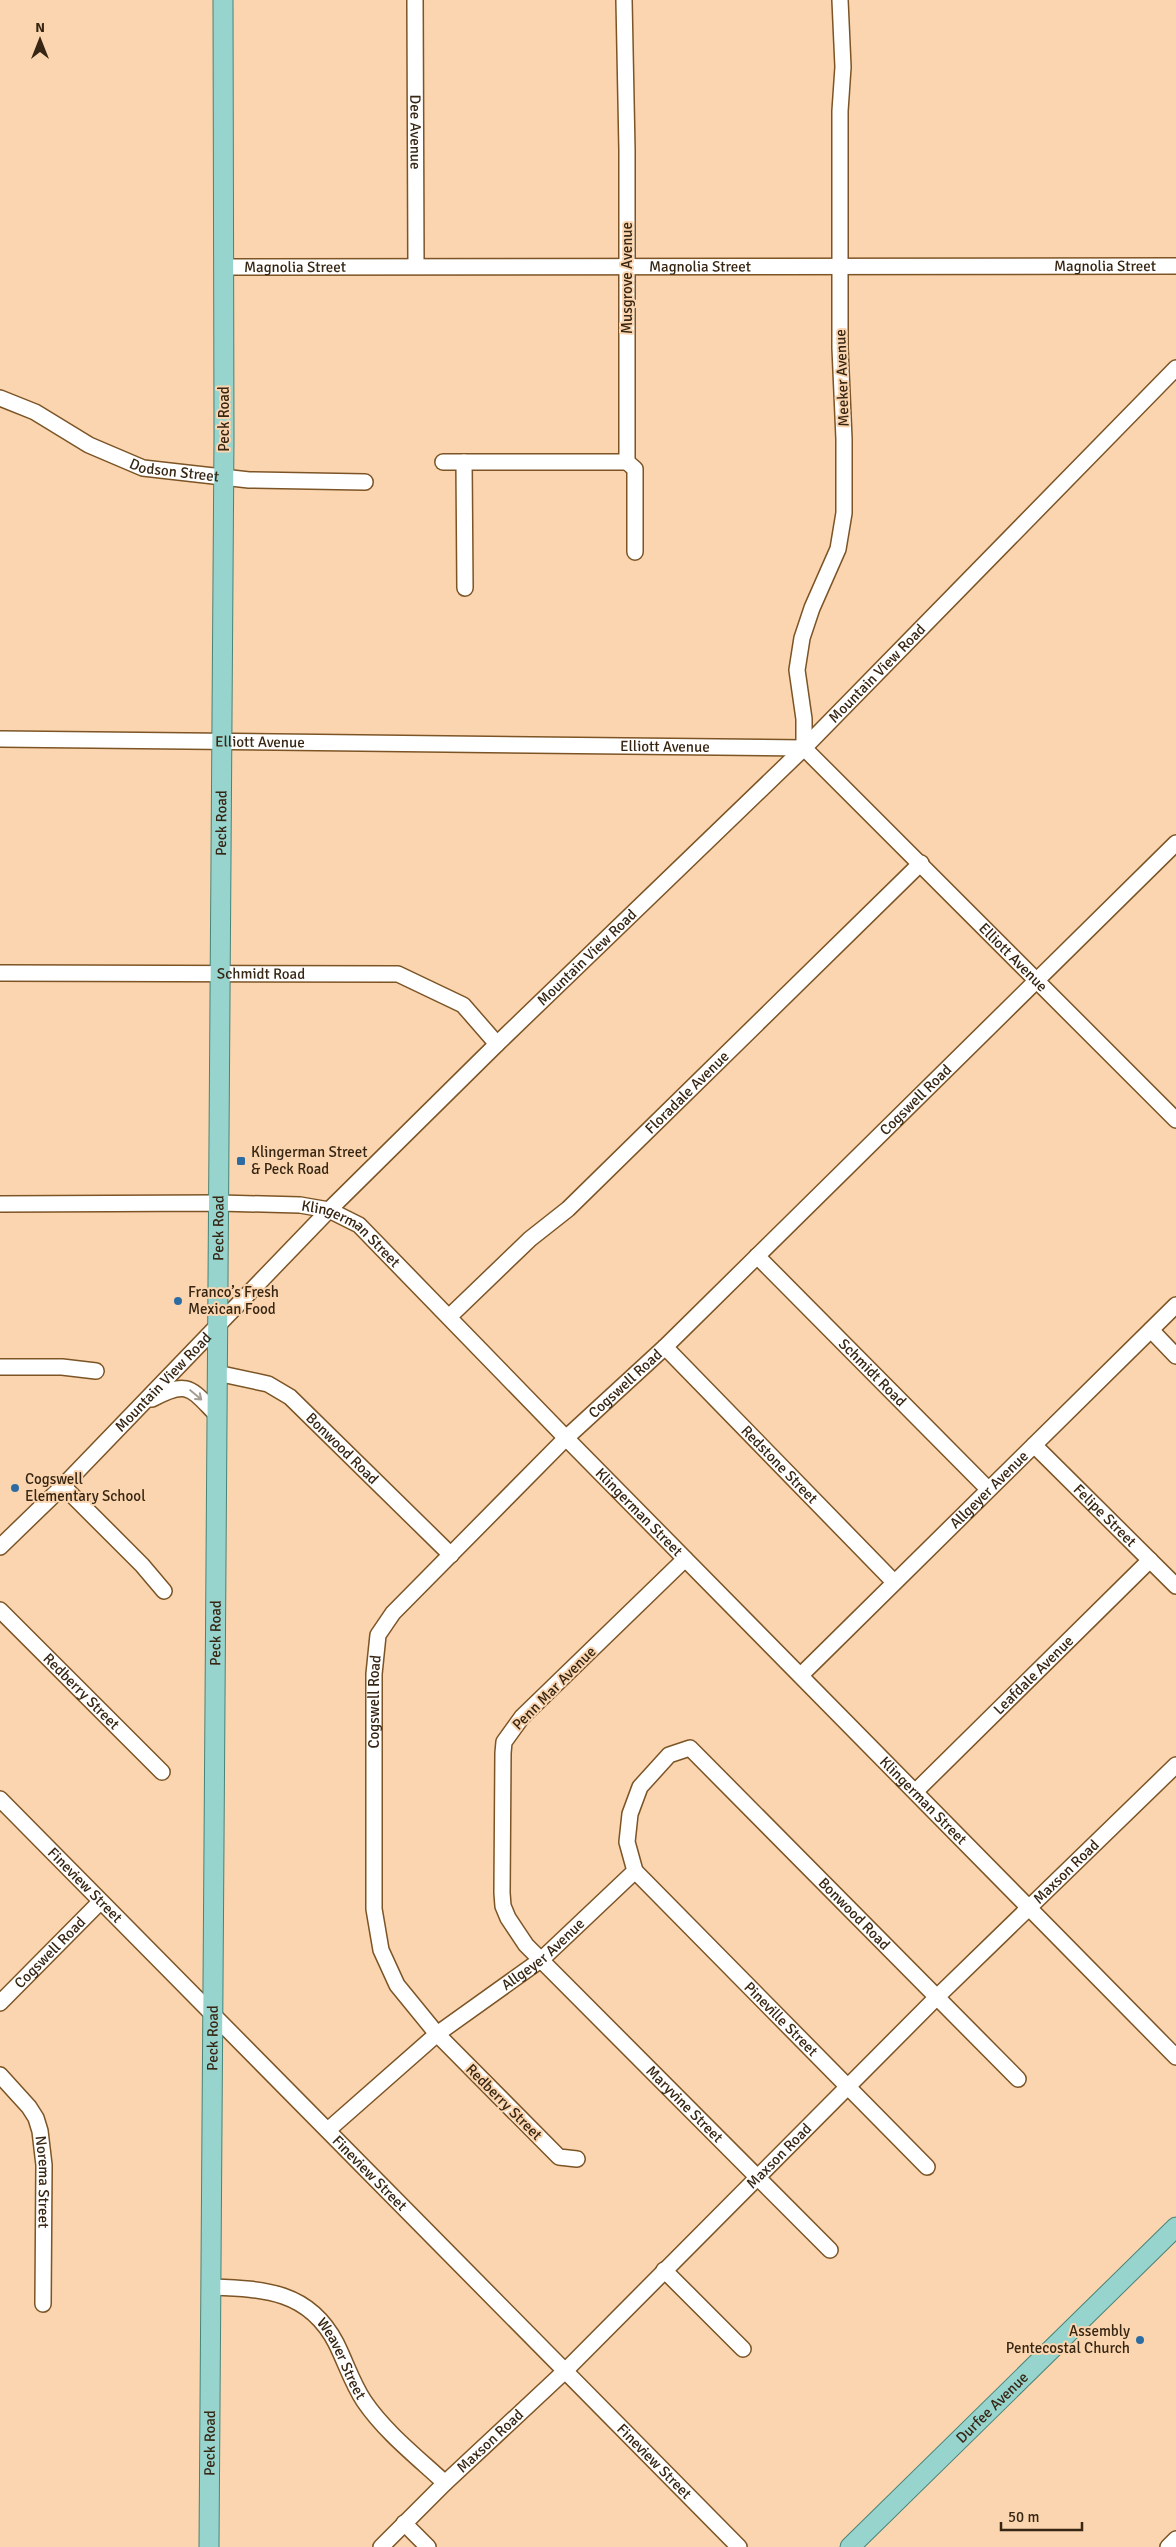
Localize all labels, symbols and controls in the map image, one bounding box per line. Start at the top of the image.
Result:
north arrow [15,15,65,65]
text: N [35,19,45,36]
street label: Dee Avenue [406,94,425,170]
street label: Musgrove Avenue [618,222,636,334]
street label: Magnolia Street [649,257,751,276]
street label: Magnolia Street [1054,257,1156,275]
street label: Magnolia Street [244,258,346,276]
street label: Meeker Avenue [831,329,853,427]
street label: Peck Road [215,386,233,452]
street label: Dodson Street [127,454,220,486]
street label: Mountain View Road [825,620,929,727]
street label: Elliott Avenue [215,732,305,751]
street label: Elliott Avenue [620,737,710,756]
street label: Peck Road [212,790,230,856]
street label: Mountain View Road [533,905,640,1009]
street label: Elliott Avenue [975,919,1051,995]
street label: Schmidt Road [217,965,305,983]
street label: Floradale Avenue [641,1047,733,1138]
street label: Cogswell Road [876,1061,955,1139]
place label: Klingerman Street & Peck Road [251,1143,368,1178]
marker: Klingerman Street & Peck Road [235,1155,247,1167]
street label: Peck Road [209,1195,228,1261]
street label: Klingerman Street [300,1196,404,1271]
place label: Franco’s Fresh Mexican Food [188,1283,279,1318]
marker: Franco’s Fresh Mexican Food [172,1295,184,1307]
street label: Mountain View Road [111,1329,215,1436]
street label: Schmidt Road [835,1335,910,1410]
street label: Cogswell Road [585,1345,666,1422]
one-way arrow [189,1389,202,1400]
street label: Bonwood Road [302,1409,382,1488]
street label: Redstone Street [737,1422,821,1507]
street label: Allgeyer Avenue [946,1447,1032,1532]
street label: Klingerman Street [592,1464,686,1560]
place label: Cogswell Elementary School [25,1470,146,1505]
street label: Felipe Street [1070,1480,1140,1550]
marker: Cogswell Elementary School [9,1482,21,1494]
street label: Peck Road [206,1600,225,1666]
street label: Leafdale Avenue [990,1632,1077,1718]
street label: Penn Mar Avenue [508,1642,600,1734]
street label: Redberry Street [39,1649,123,1733]
street label: Cogswell Road [365,1654,385,1748]
street label: Klingerman Street [876,1753,971,1848]
street label: Maxson Road [1029,1836,1103,1908]
street label: Fineview Street [44,1844,126,1927]
street label: Bonwood Road [815,1874,894,1954]
street label: Cogswell Road [11,1913,89,1992]
street label: Allgeyer Avenue [498,1915,588,1994]
street label: Pineville Street [741,1978,822,2060]
street label: Peck Road [203,2005,222,2071]
street label: Redberry Street [462,2060,546,2144]
street label: Maryvine Street [642,2062,727,2146]
street label: Maxson Road [743,2120,815,2192]
street label: Fineview Street [329,2132,411,2215]
street label: Norema Street [32,2135,53,2228]
street label: Weaver Street [313,2314,370,2403]
place label: Assembly Pentecostal Church [1006,2322,1130,2357]
marker: Assembly Pentecostal Church [1134,2334,1146,2346]
street label: Durfee Avenue [952,2368,1032,2447]
street label: Maxson Road [453,2406,527,2477]
street label: Peck Road [201,2410,219,2476]
street label: Fineview Street [613,2420,695,2503]
scale bar [1001,2500,1082,2532]
text: 50 m [1008,2508,1039,2526]

